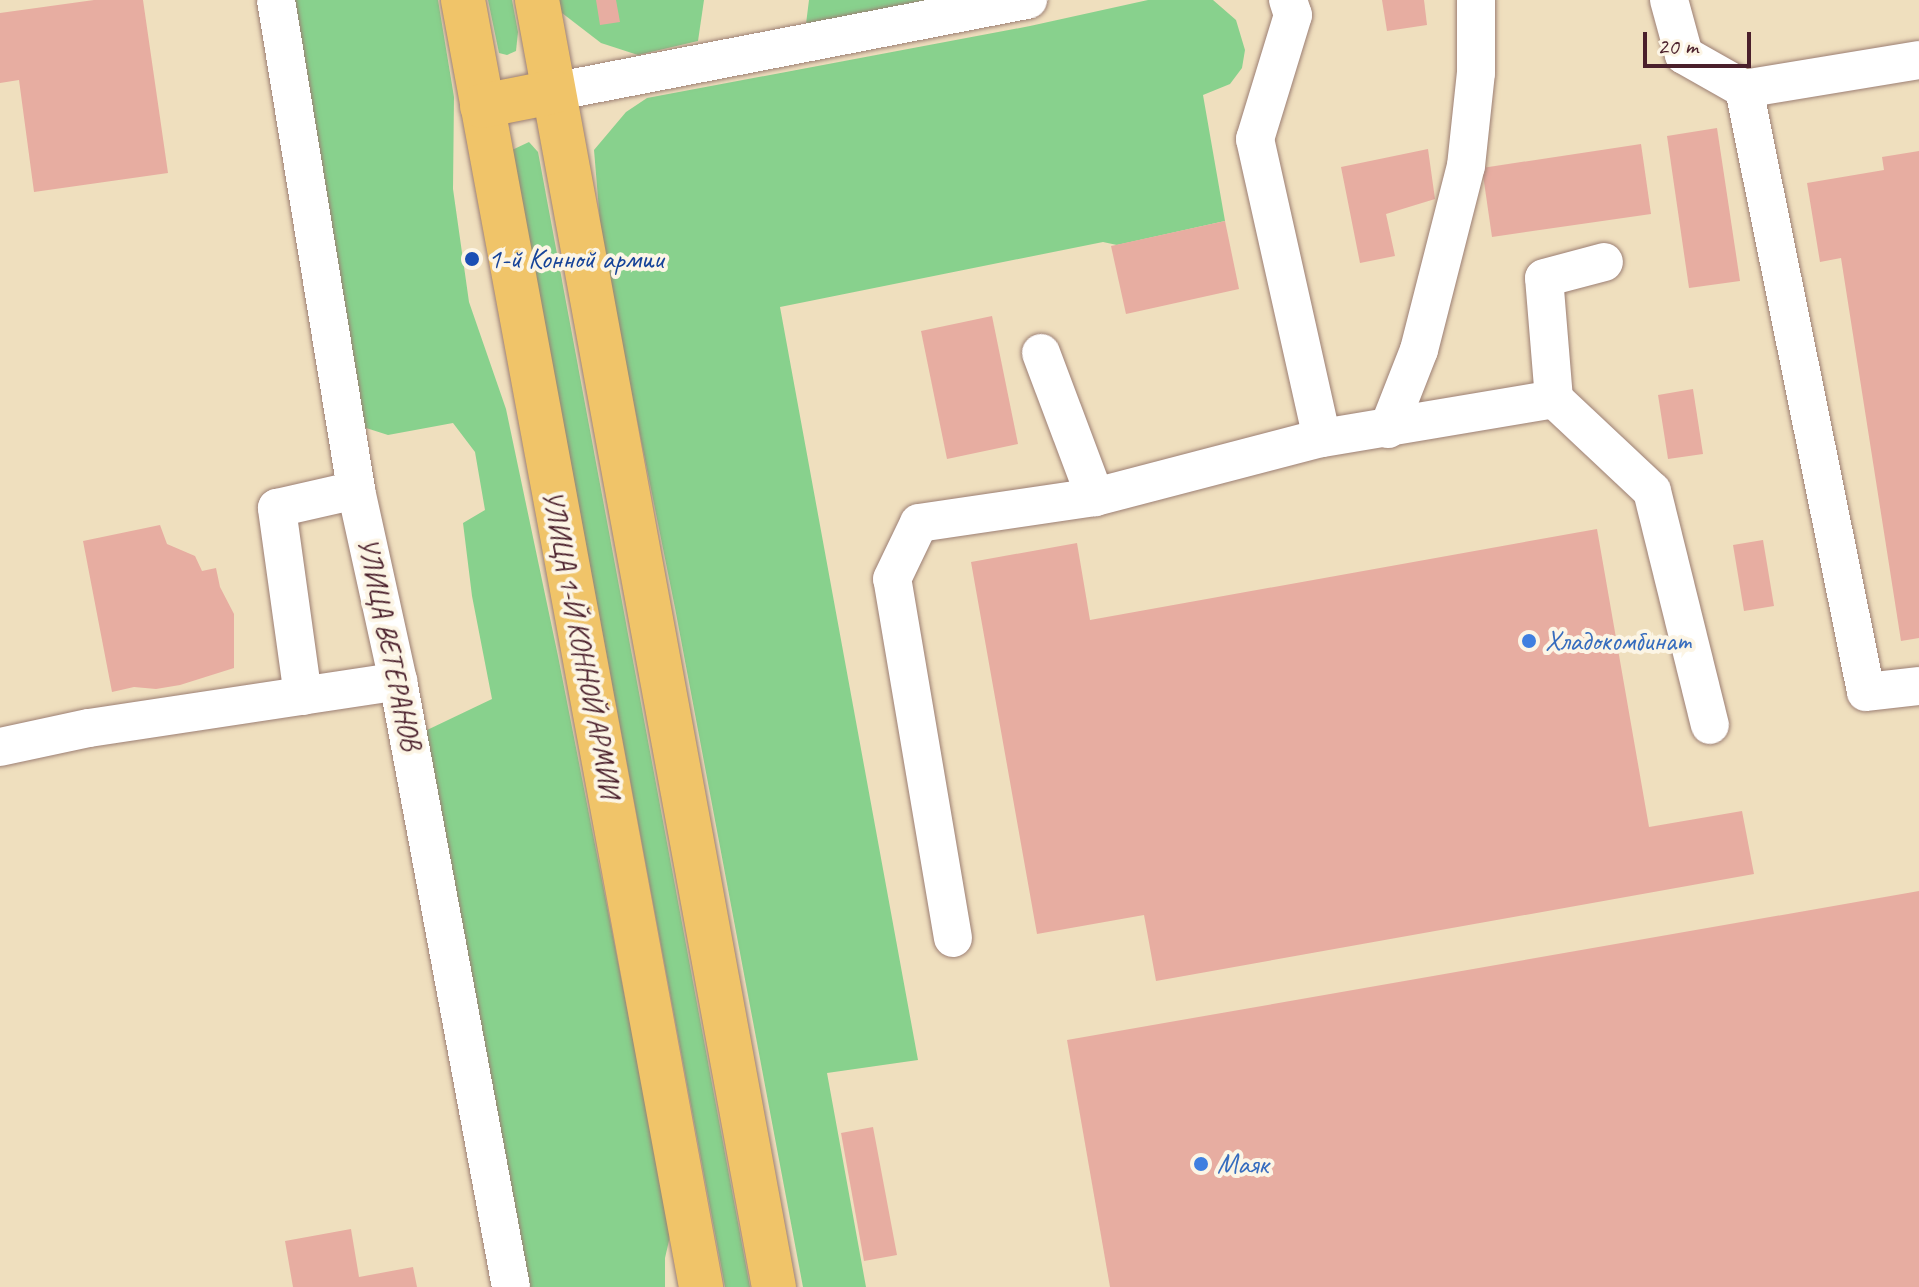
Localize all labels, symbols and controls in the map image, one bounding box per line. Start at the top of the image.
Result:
scale bar [1647,16,1755,66]
text: 20 m [1657,31,1698,61]
place label: 1-й Конной армии [488,242,663,276]
marker: 1-й Конной армии [463,250,481,268]
street label: УЛИЦА 1-Й КОННОЙ АРМИИ [535,488,627,800]
street label: УЛИЦА ВЕТЕРАНОВ [350,535,428,753]
place label: Хладокомбинат [1545,624,1690,658]
marker: Хладокомбинат [1520,632,1538,650]
place label: Маяк [1217,1147,1268,1181]
marker: Маяк [1192,1155,1210,1173]

